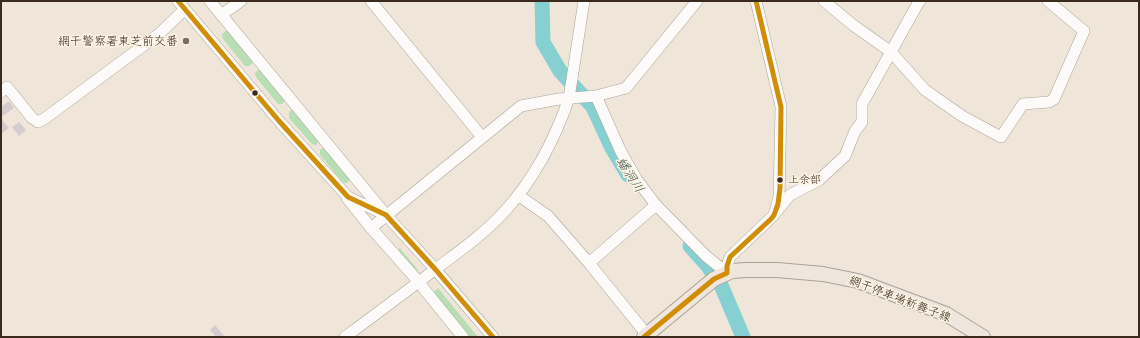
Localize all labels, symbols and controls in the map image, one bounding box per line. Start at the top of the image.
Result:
place label: 網干警察署東芝前交番 [58,34,178,48]
marker: 網干警察署東芝前交番 [181,36,191,46]
unlabelled marker [250,88,260,98]
water label: 蟠洞川 [613,154,647,196]
place label: 上余部 [788,173,821,187]
marker: 上余部 [775,175,785,185]
street label: 網干停車場新舞子線 [847,273,953,325]

